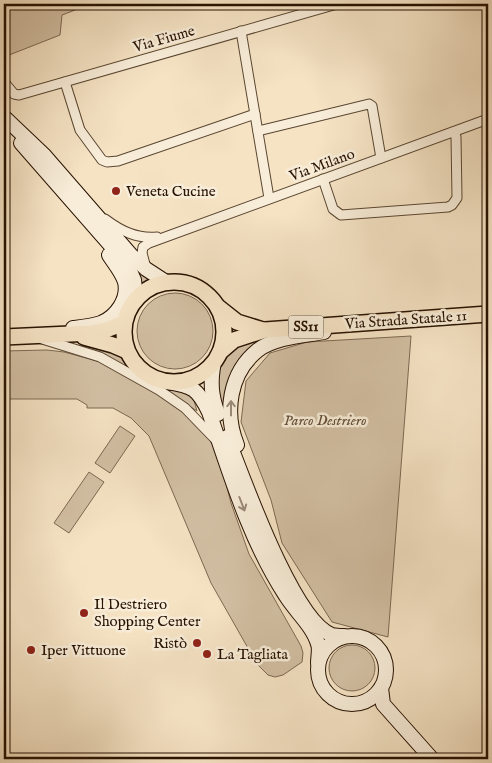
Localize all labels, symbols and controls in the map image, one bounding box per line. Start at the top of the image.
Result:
street label: Via Fiume [130,21,197,57]
street label: Via Milano [286,144,357,186]
place label: Veneta Cucine [125,182,216,201]
marker: Veneta Cucine [110,185,122,197]
street label: Via Strada Statale 11 [343,306,468,334]
road number: SS11 [288,316,324,338]
one-way arrow [226,400,236,416]
park label: Parco Destriero [284,411,366,430]
one-way arrow [238,496,247,512]
place label: Il Destriero Shopping Center [94,595,201,631]
marker: Il Destriero Shopping Center [78,607,90,619]
place label: Ristò [153,634,187,653]
marker: Ristò [191,637,203,649]
place label: Iper Vittuone [41,641,126,660]
marker: Iper Vittuone [25,644,37,656]
place label: La Tagliata [217,645,289,664]
marker: La Tagliata [201,648,213,660]

